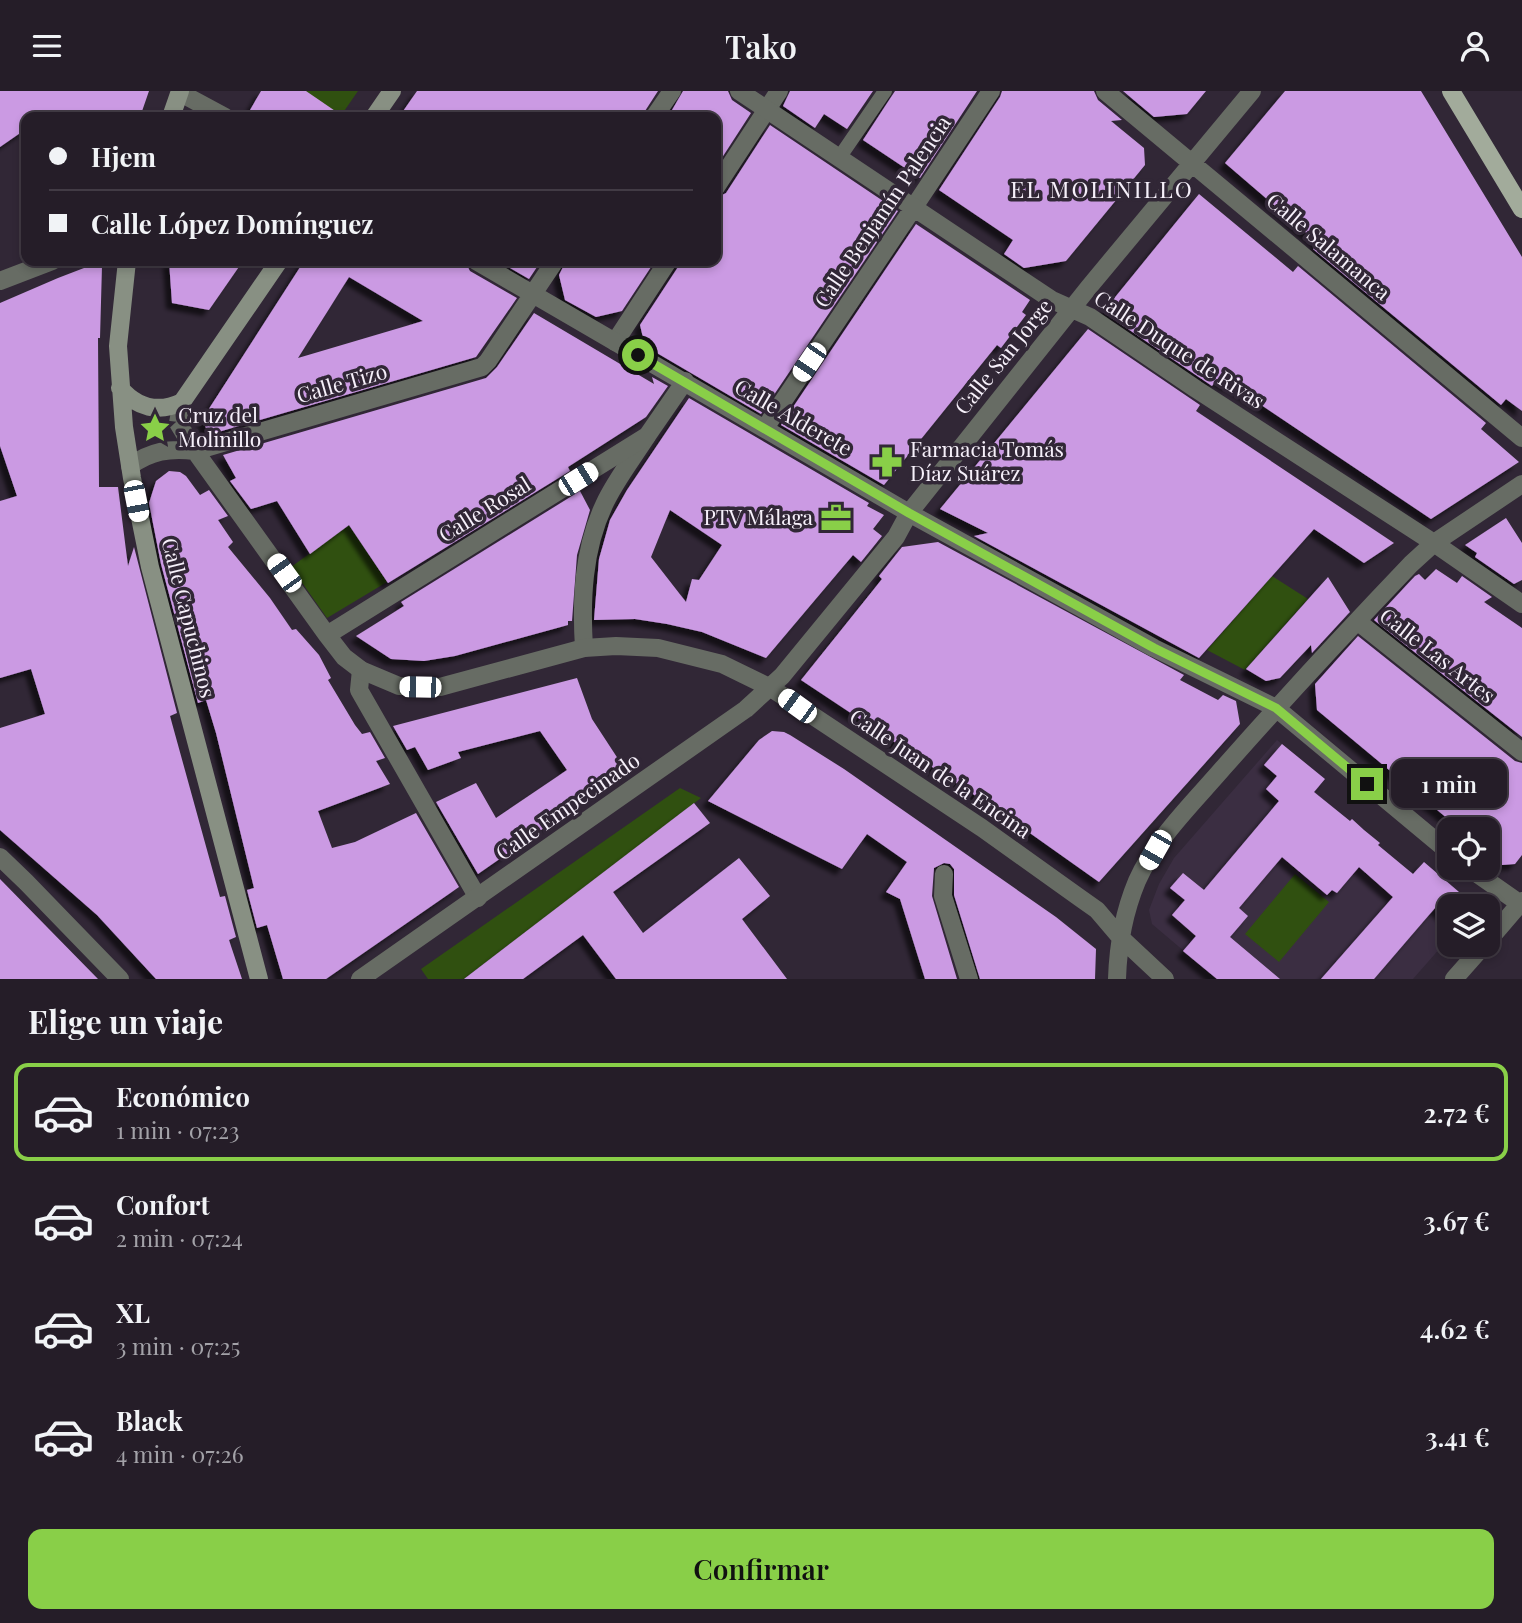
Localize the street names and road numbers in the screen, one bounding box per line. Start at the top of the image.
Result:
street label: Calle Benjamín Palencia [807,109,956,312]
street label: Calle Salamanca [1262,186,1397,306]
street label: Calle Duque de Rivas [1090,283,1271,414]
street label: Calle San Jorge [947,292,1058,419]
street label: Calle Tizo [293,356,390,408]
street label: Calle Alderete [730,371,858,461]
street label: Calle Rosal [433,469,535,548]
street label: Calle Capuchinos [157,535,223,700]
street label: Calle Las Artes [1375,601,1502,708]
street label: Calle Juan de la Encina [845,701,1038,844]
street label: Calle Empecinado [489,745,644,866]

